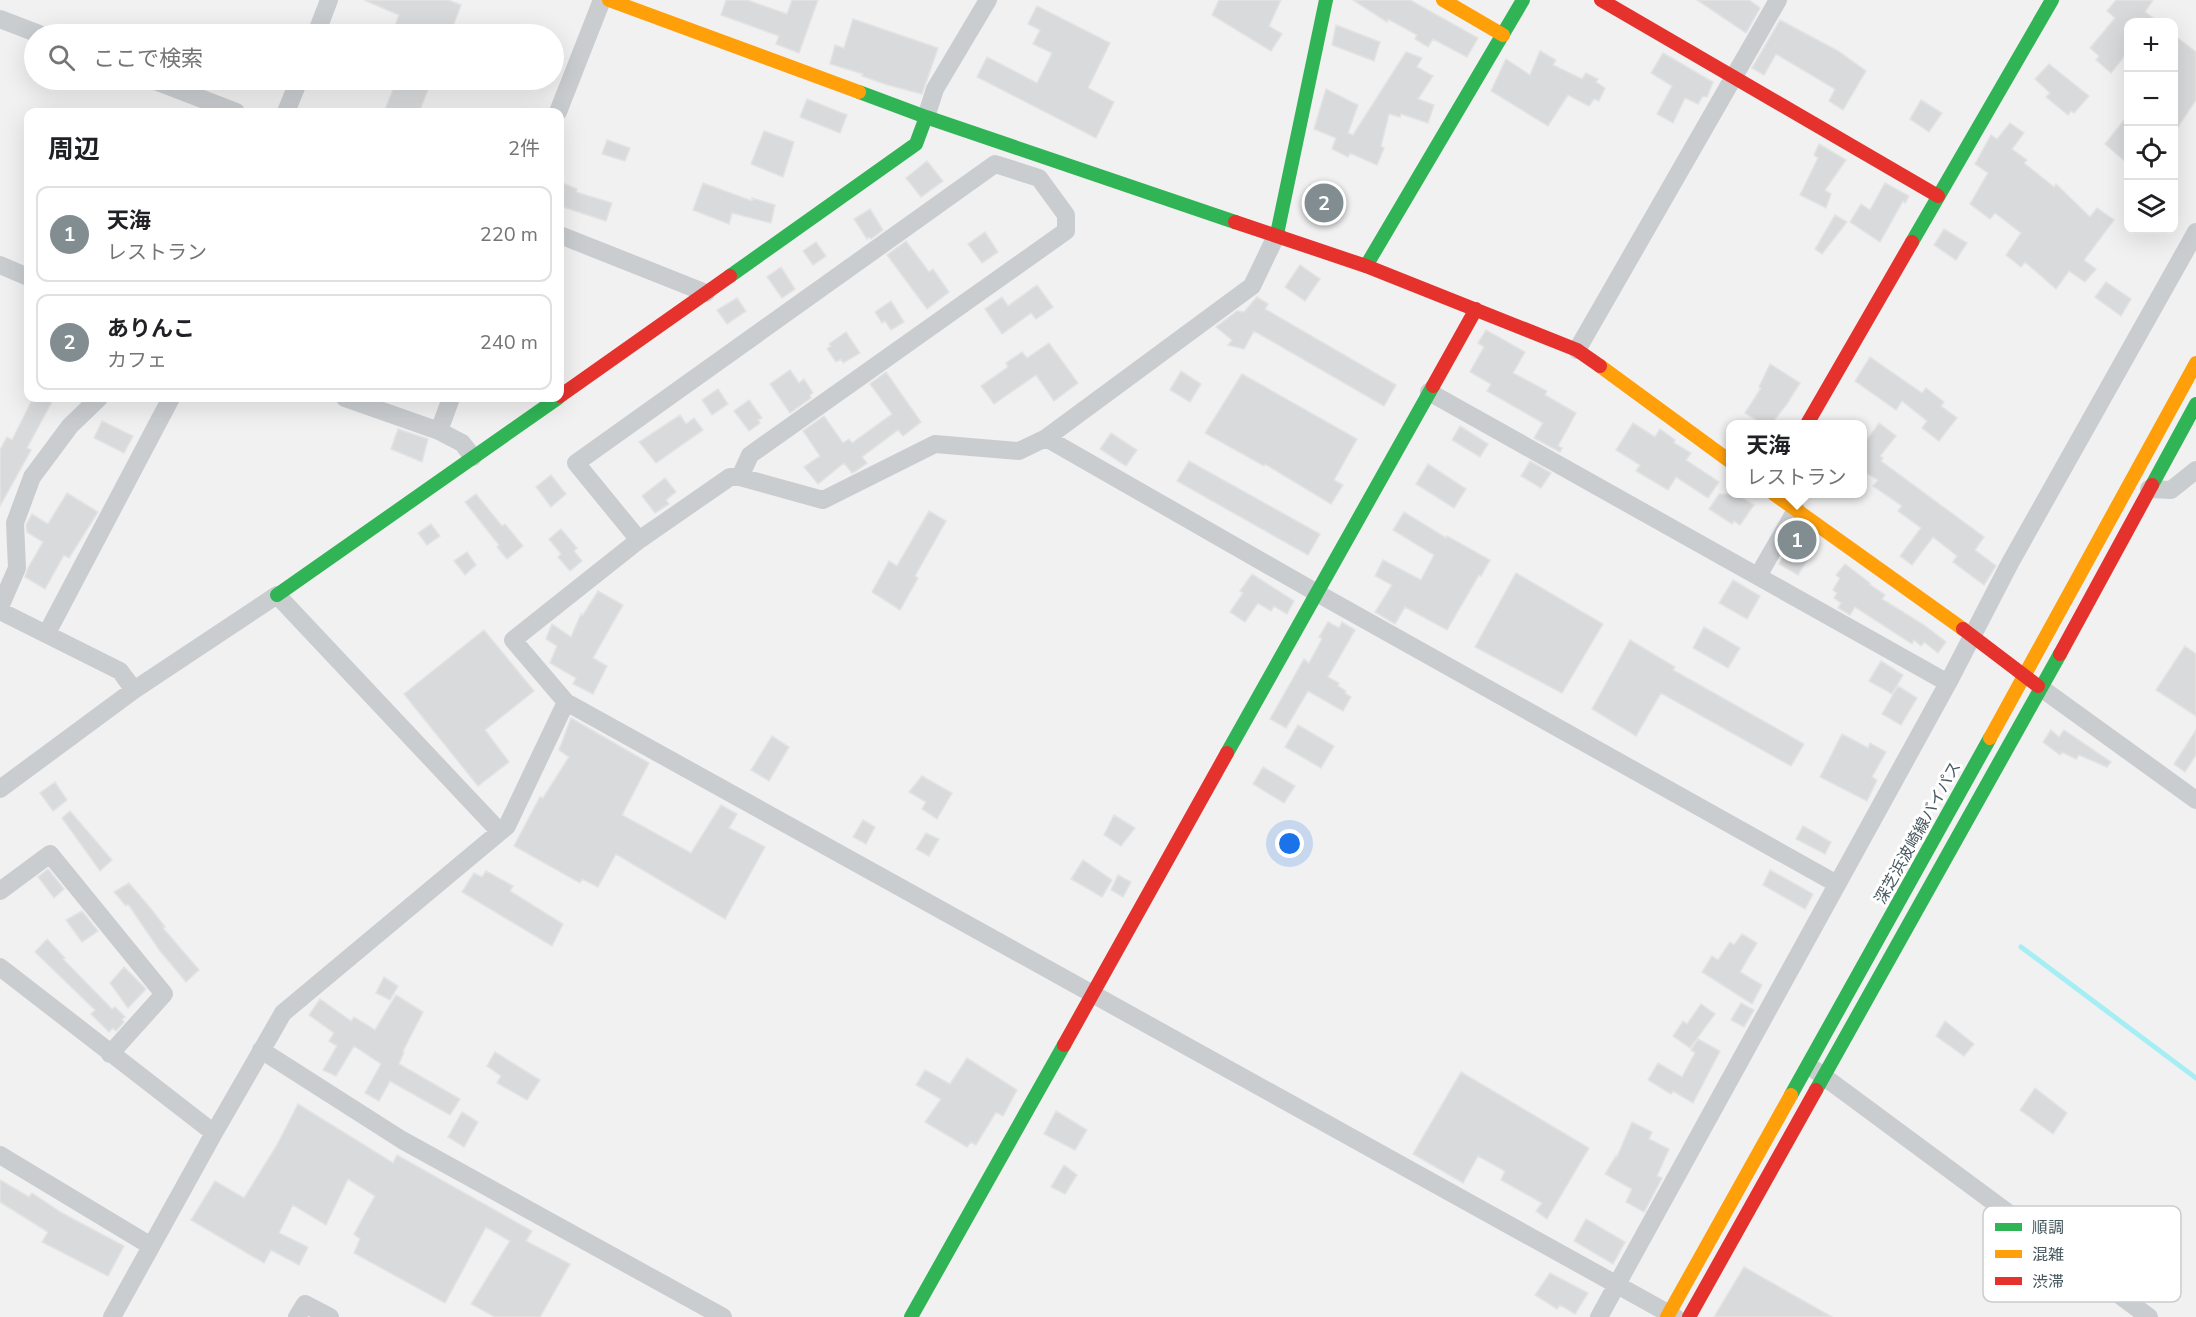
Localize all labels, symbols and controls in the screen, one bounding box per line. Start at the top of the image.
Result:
map controls [2124,18,2178,234]
button: + [2124,18,2178,72]
search box [24,24,564,90]
icon: search [45,41,78,74]
text: ここで検索 [93,44,203,74]
button: − [2124,72,2178,126]
button: locate [2124,126,2178,180]
text: 周辺 [48,132,100,167]
text: 2件 [508,135,540,162]
pin: 2 [1304,180,1344,226]
button: layers [2124,180,2178,234]
text: 天海 [107,206,151,236]
text: 1 [64,221,76,248]
text: 220 m [480,221,538,248]
text: レストラン [107,239,207,266]
text: ありんこ [107,314,195,344]
text: 2 [64,329,76,356]
text: 240 m [480,329,538,356]
text: カフェ [107,347,167,374]
popup [1726,420,1867,498]
text: 天海 [1747,431,1791,461]
text: レストラン [1747,464,1847,491]
pin: 1 [1778,518,1816,562]
street label: 深芝浜波崎線バイパス [1870,758,1966,908]
your location [1275,829,1304,858]
legend [1983,1206,2181,1302]
text: 順調 [2032,1217,2064,1239]
text: 混雑 [2032,1244,2064,1266]
text: 渋滞 [2032,1271,2064,1293]

